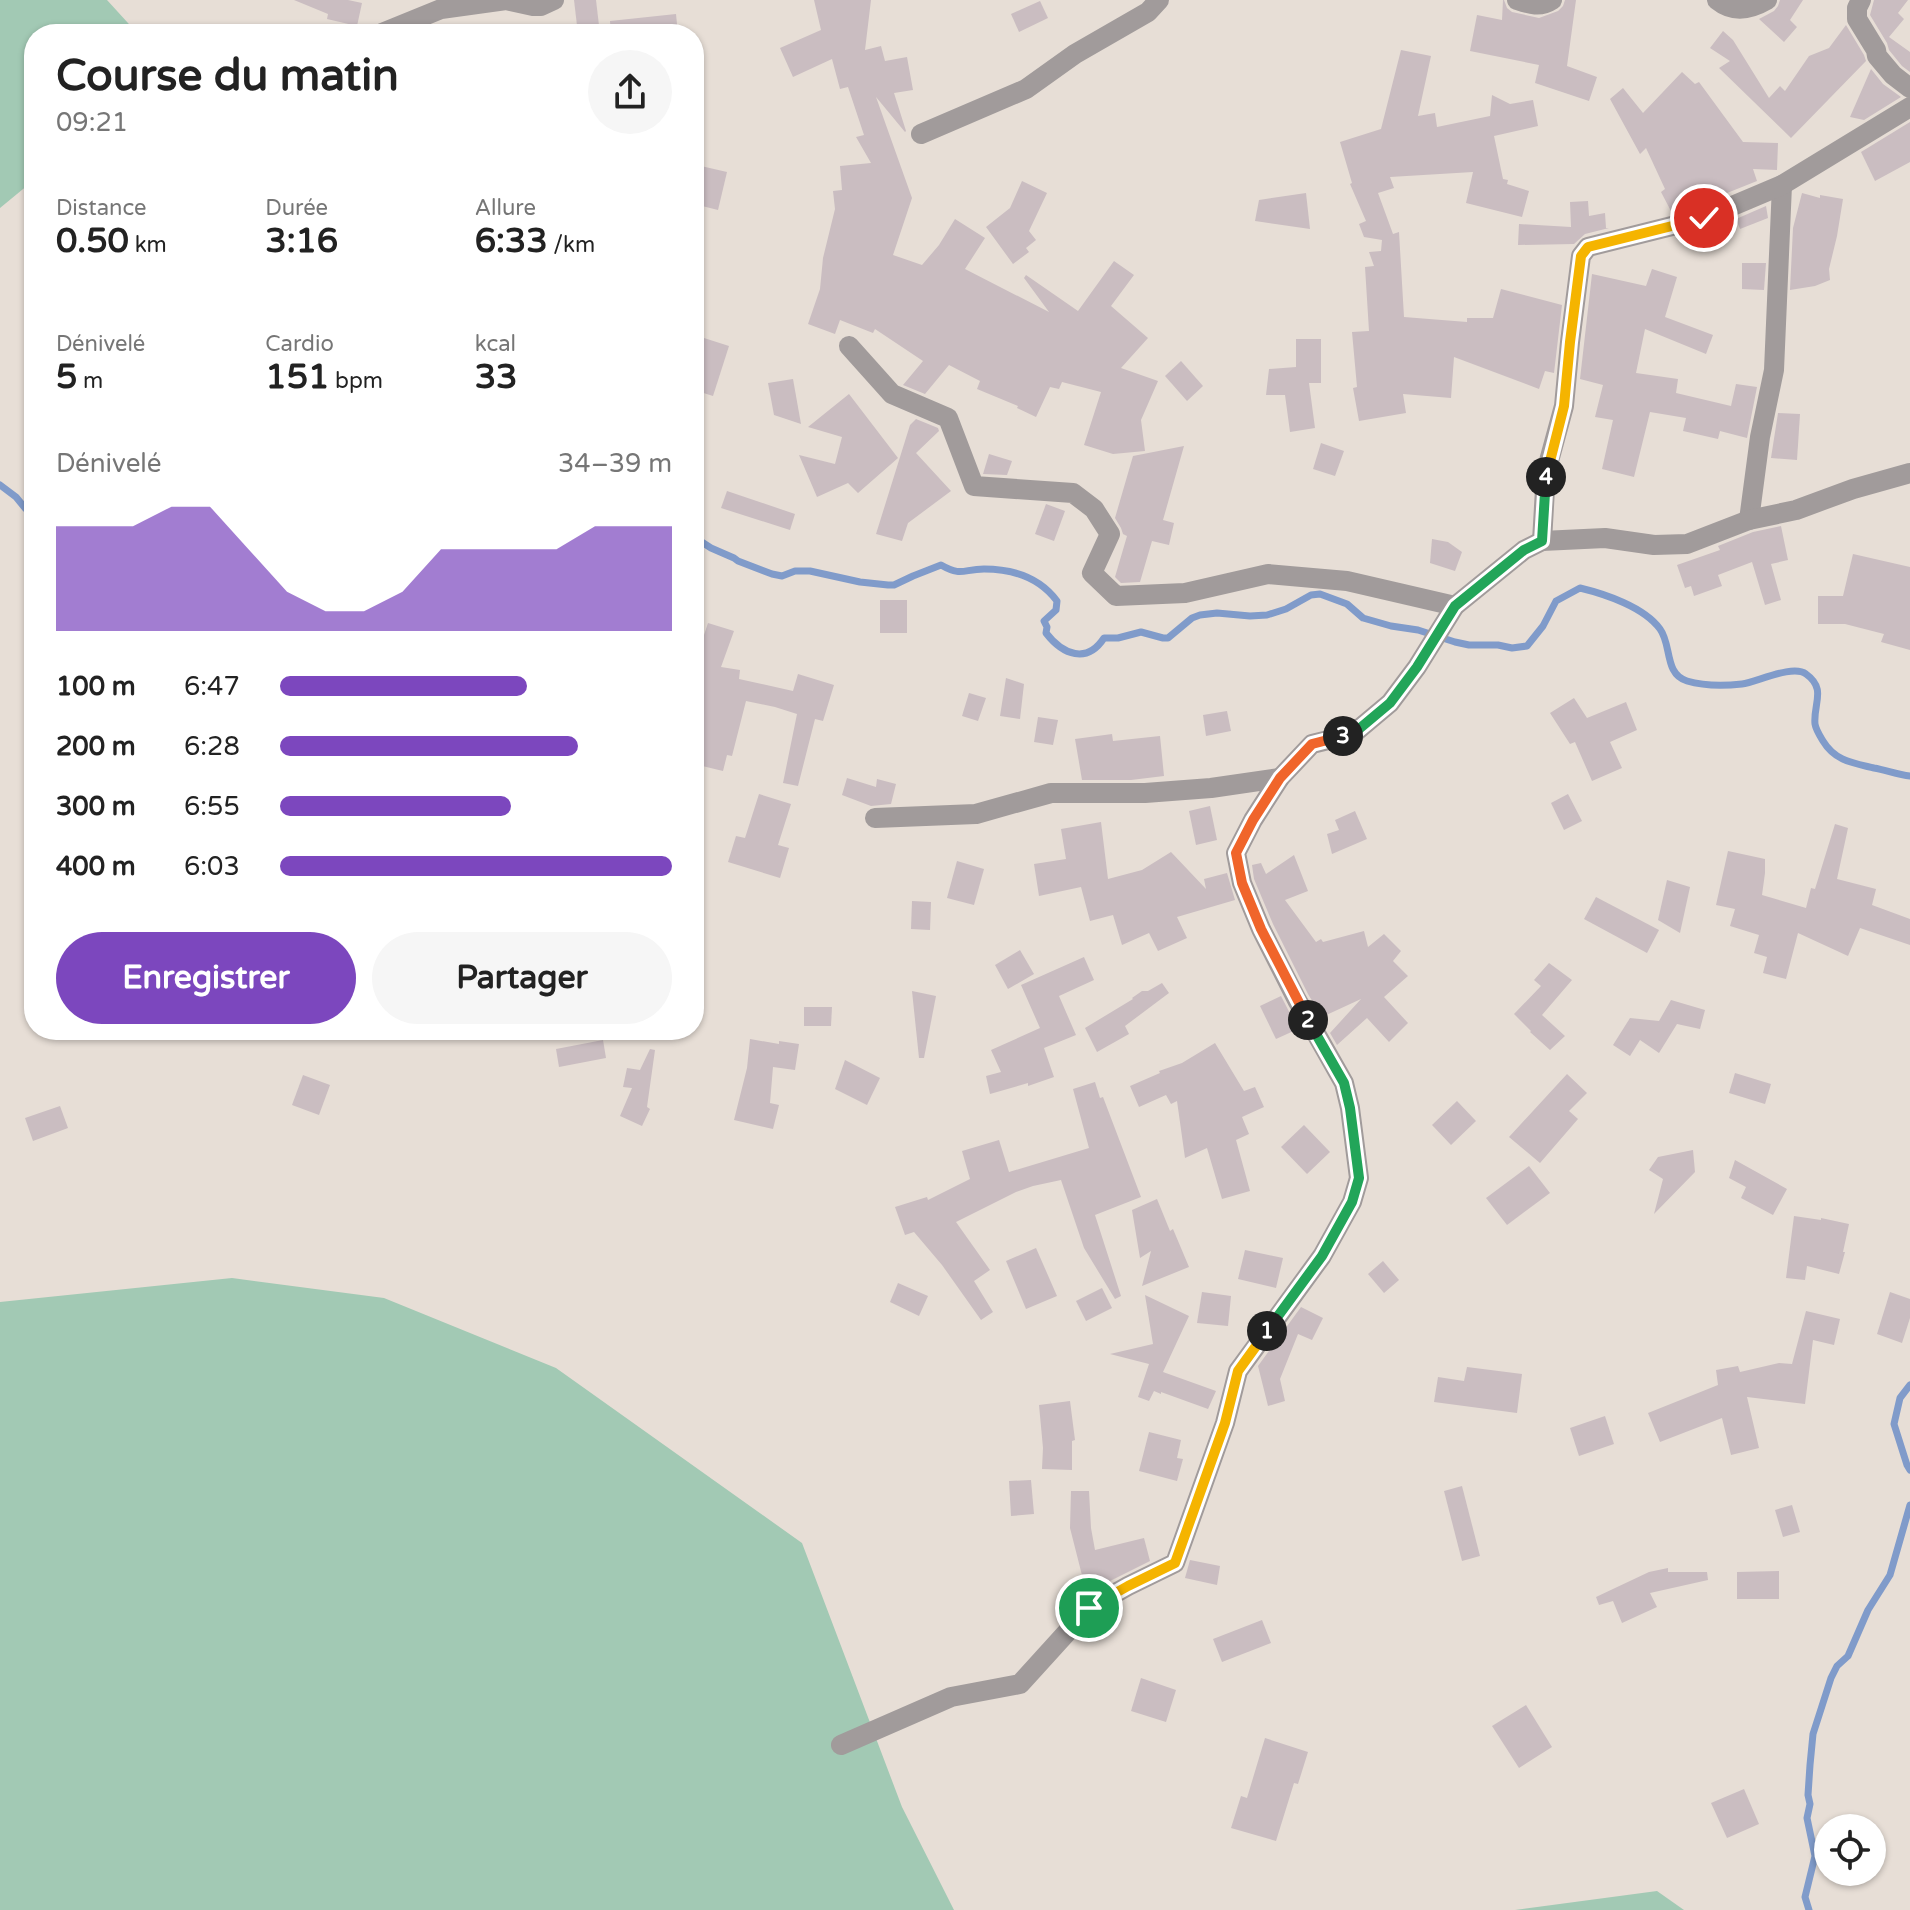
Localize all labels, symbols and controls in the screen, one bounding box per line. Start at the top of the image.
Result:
text: Course du matin [56,50,399,103]
button: share [588,50,672,134]
text: 09:21 [56,107,128,138]
pin [1670,184,1738,252]
text: Distance [56,195,147,221]
text: Durée [265,195,328,221]
text: Allure [475,195,536,221]
icon: check [1682,196,1726,240]
text: 0.50 [56,221,129,262]
text: 3:16 [265,221,338,262]
text: 6:33 [475,221,548,262]
text: km [129,232,167,258]
text: /km [548,232,595,258]
text: Dénivelé [56,331,145,357]
text: Cardio [265,331,334,357]
text: kcal [475,331,516,357]
text: 5 [56,357,77,398]
text: 151 [265,357,329,398]
text: 33 [475,357,517,398]
text: m [77,368,103,394]
text: bpm [329,368,383,394]
text: Dénivelé [56,448,162,479]
text: 34–39 m [558,448,672,479]
pin: 4 [1526,457,1566,497]
text: 4 [1539,464,1553,490]
text: 100 m [56,671,136,702]
text: 6:47 [184,671,240,702]
pin: 3 [1323,716,1363,756]
text: 3 [1336,723,1350,749]
text: 200 m [56,731,136,762]
text: 6:28 [184,731,240,762]
text: 300 m [56,791,136,822]
text: 6:55 [184,791,240,822]
text: 400 m [56,851,136,882]
text: 6:03 [184,851,240,882]
button: Enregistrer [56,932,356,1024]
button: Partager [372,932,672,1024]
pin: 2 [1288,1000,1328,1040]
text: 2 [1301,1007,1315,1033]
pin: 1 [1247,1311,1287,1351]
text: 1 [1260,1318,1274,1344]
pin [1055,1574,1123,1642]
icon: arrive [1067,1586,1111,1630]
map controls [1814,1814,1886,1886]
button: locate [1814,1814,1886,1886]

